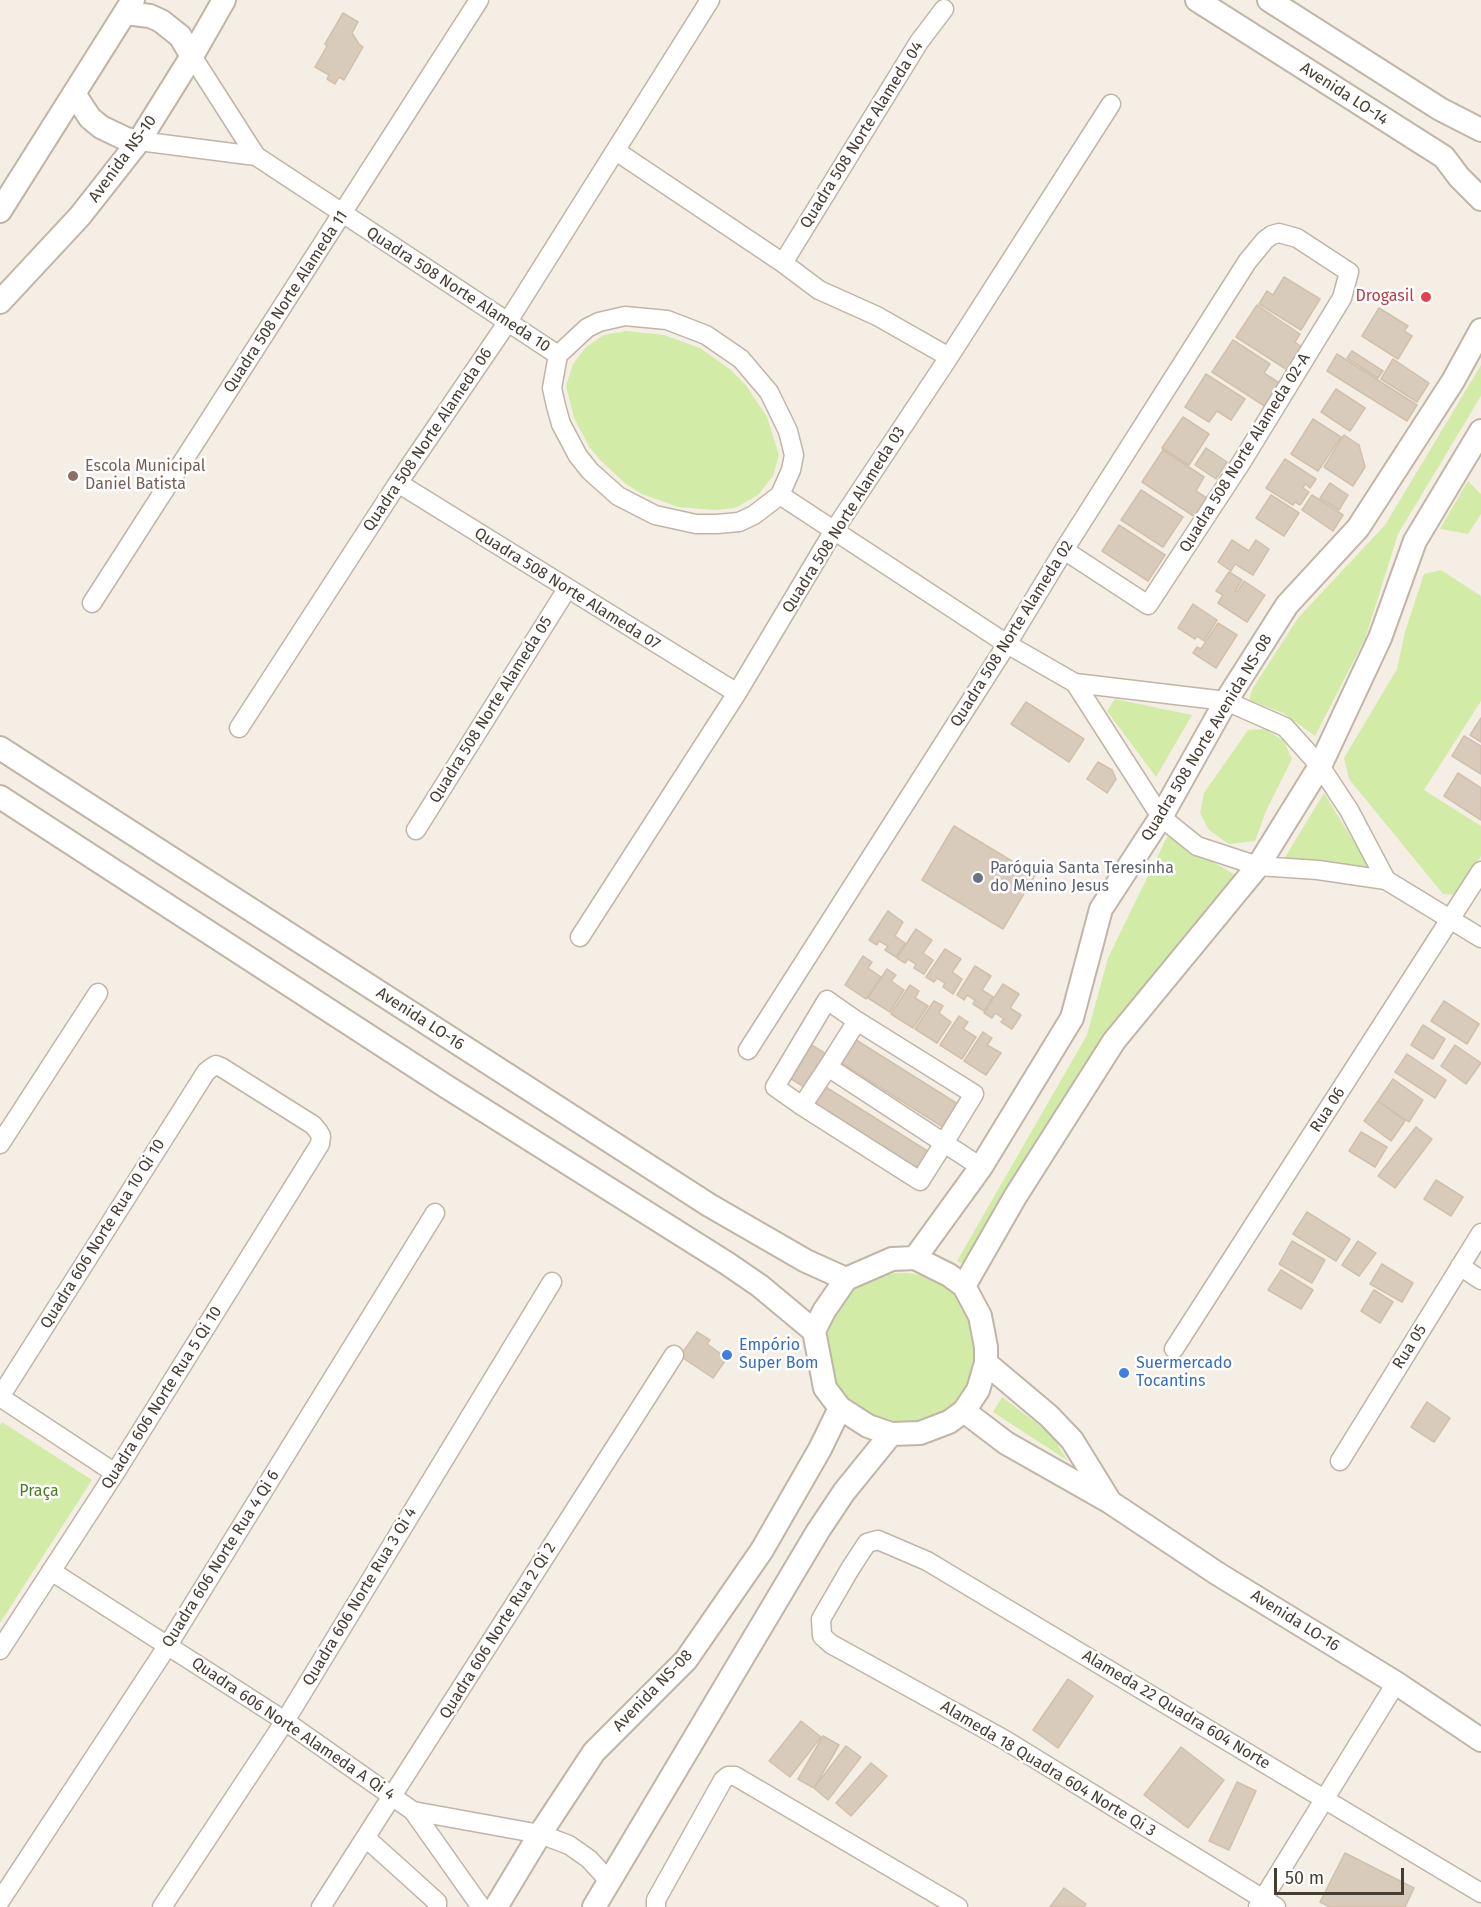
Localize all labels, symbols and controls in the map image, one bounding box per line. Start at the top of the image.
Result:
street label: Quadra 508 Norte Alameda 04 [796,38,928,232]
street label: Avenida LO-14 [1296,58,1392,130]
street label: Avenida NS-10 [85,112,161,206]
street label: Quadra 508 Norte Alameda 11 [220,207,352,397]
street label: Quadra 508 Norte Alameda 10 [362,223,554,357]
place label: Drogasil [1355,287,1414,307]
marker: Drogasil [1419,290,1433,304]
street label: Quadra 508 Norte Alameda 06 [359,345,497,535]
street label: Quadra 508 Norte Alameda 02-A [1175,350,1315,556]
street label: Quadra 508 Norte Alameda 03 [779,423,909,617]
place label: Escola Municipal Daniel Batista [85,457,206,495]
marker: Escola Municipal Daniel Batista [66,469,80,483]
street label: Quadra 508 Norte Alameda 07 [471,524,663,654]
street label: Quadra 508 Norte Alameda 02 [947,537,1077,731]
street label: Quadra 508 Norte Alameda 05 [425,613,557,807]
street label: Quadra 508 Norte Avenida NS-08 [1137,631,1277,845]
place label: Paróquia Santa Teresinha do Menino Jesus [990,859,1174,897]
marker: Paróquia Santa Teresinha do Menino Jesus [971,871,985,885]
street label: Avenida LO-16 [372,983,468,1055]
street label: Rua 06 [1306,1084,1350,1136]
street label: Quadra 606 Norte Rua 10 Qi 10 [37,1136,169,1332]
street label: Quadra 606 Norte Rua 5 Qi 10 [98,1303,226,1493]
street label: Rua 05 [1389,1321,1431,1373]
place label: Empório Super Bom [739,1336,818,1374]
marker: Empório Super Bom [720,1348,734,1362]
place label: Suermercado Tocantins [1136,1354,1232,1392]
marker: Suermercado Tocantins [1117,1366,1131,1380]
street label: Quadra 606 Norte Rua 4 Qi 6 [158,1467,284,1651]
park label: Praça [19,1482,59,1502]
street label: Quadra 606 Norte Rua 3 Qi 4 [299,1504,421,1690]
street label: Quadra 606 Norte Rua 2 Qi 2 [436,1539,560,1723]
street label: Avenida LO-16 [1247,1586,1343,1656]
street label: Avenida NS-08 [609,1646,697,1736]
street label: Alameda 22 Quadra 604 Norte [1079,1646,1273,1774]
street label: Quadra 606 Norte Alameda A Qi 4 [188,1654,398,1804]
street label: Alameda 18 Quadra 604 Norte Qi 3 [937,1697,1159,1841]
scale bar [1277,1856,1408,1894]
text: 50 m [1285,1867,1324,1889]

